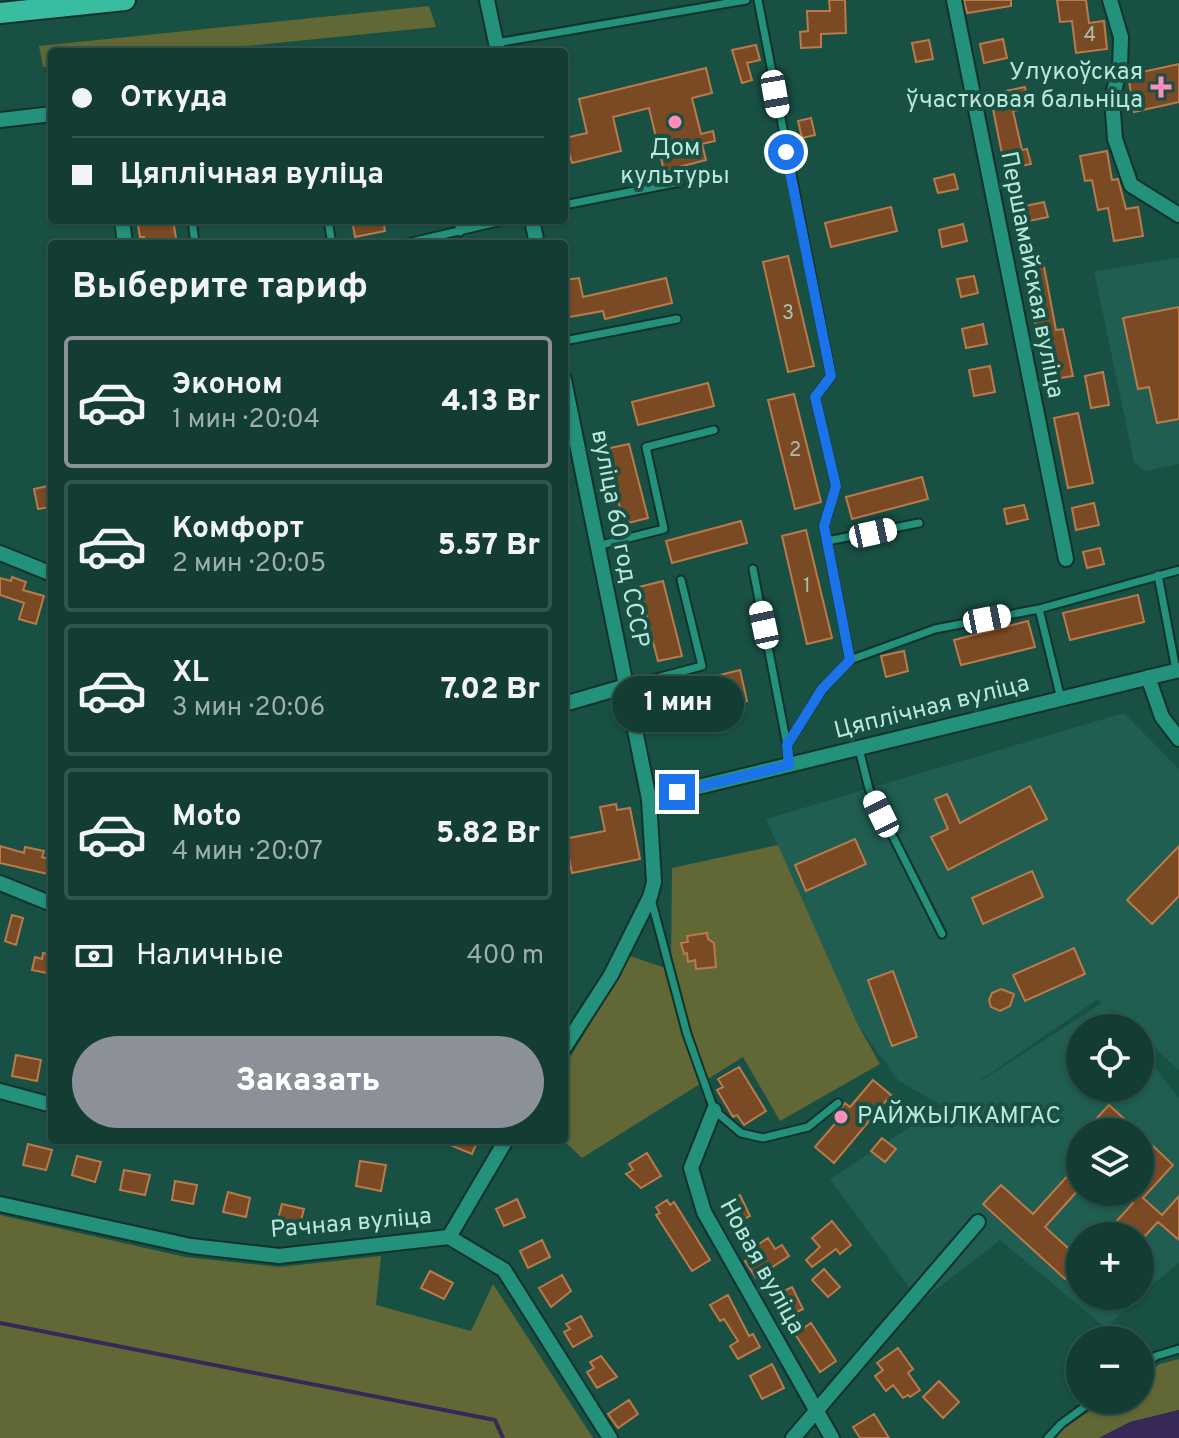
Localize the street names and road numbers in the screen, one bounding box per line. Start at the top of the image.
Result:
street label: Першамайская вуліца [992,149,1070,401]
street label: вуліца 60 год СССР [583,428,655,650]
street label: Цяплічная вуліца [831,669,1033,747]
street label: Новая вуліца [712,1194,810,1340]
street label: Рачная вуліца [269,1202,433,1246]

